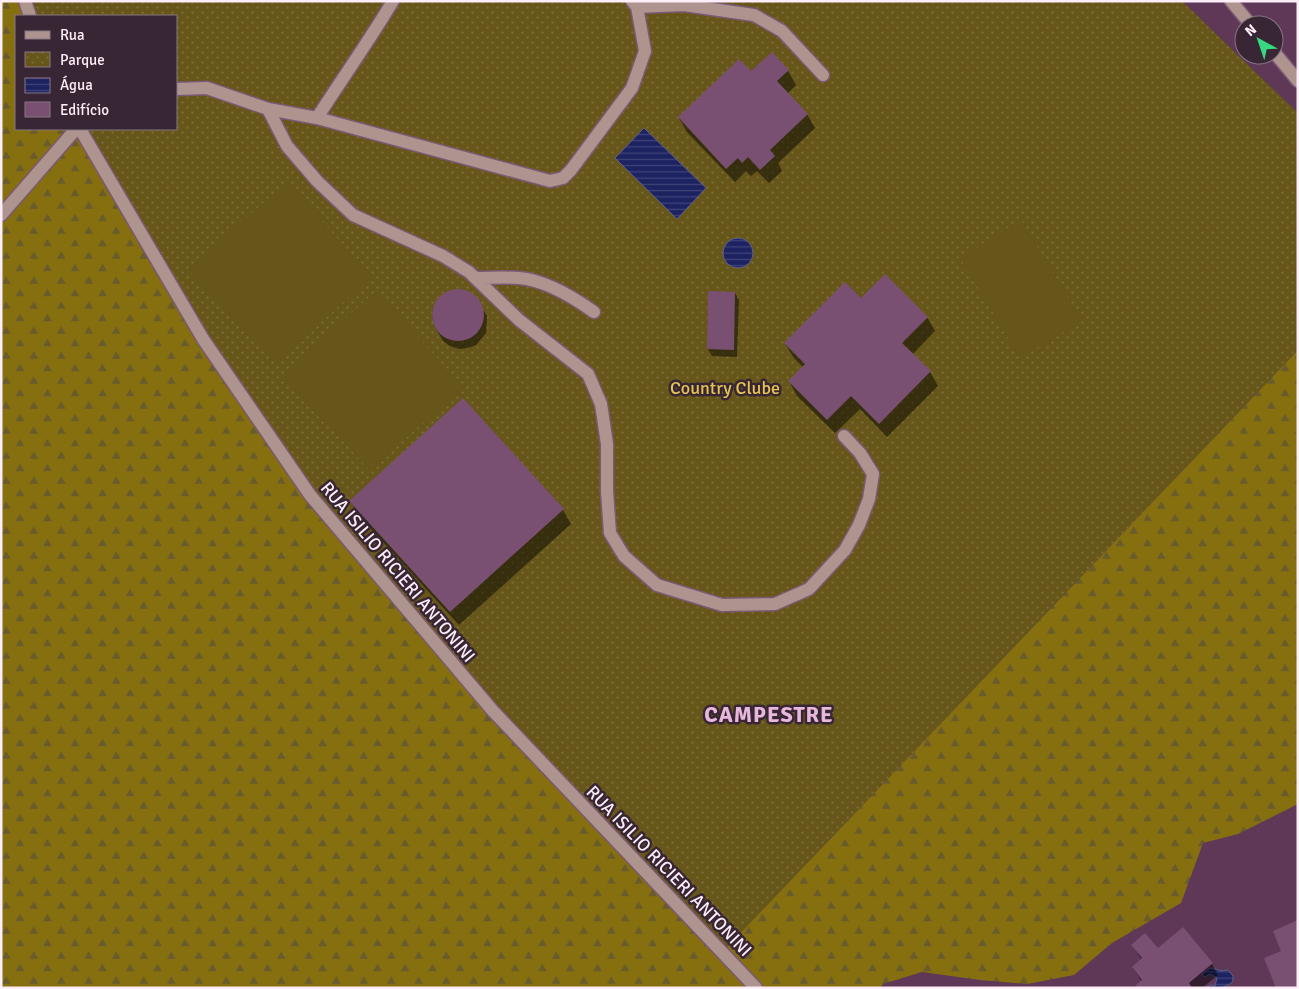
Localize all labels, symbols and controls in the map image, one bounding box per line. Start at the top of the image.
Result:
legend [15,15,178,130]
north arrow [1234,15,1284,65]
text: N [1242,21,1260,40]
text: Rua [60,26,85,44]
text: Parque [60,51,105,69]
text: Água [60,75,93,94]
text: Edifício [60,101,109,119]
park label: Country Clube [670,377,780,399]
street label: RUA ISILIO RICIERI ANTONINI [316,477,480,667]
district label: CAMPESTRE [704,701,834,728]
street label: RUA ISILIO RICIERI ANTONINI [582,781,756,961]

